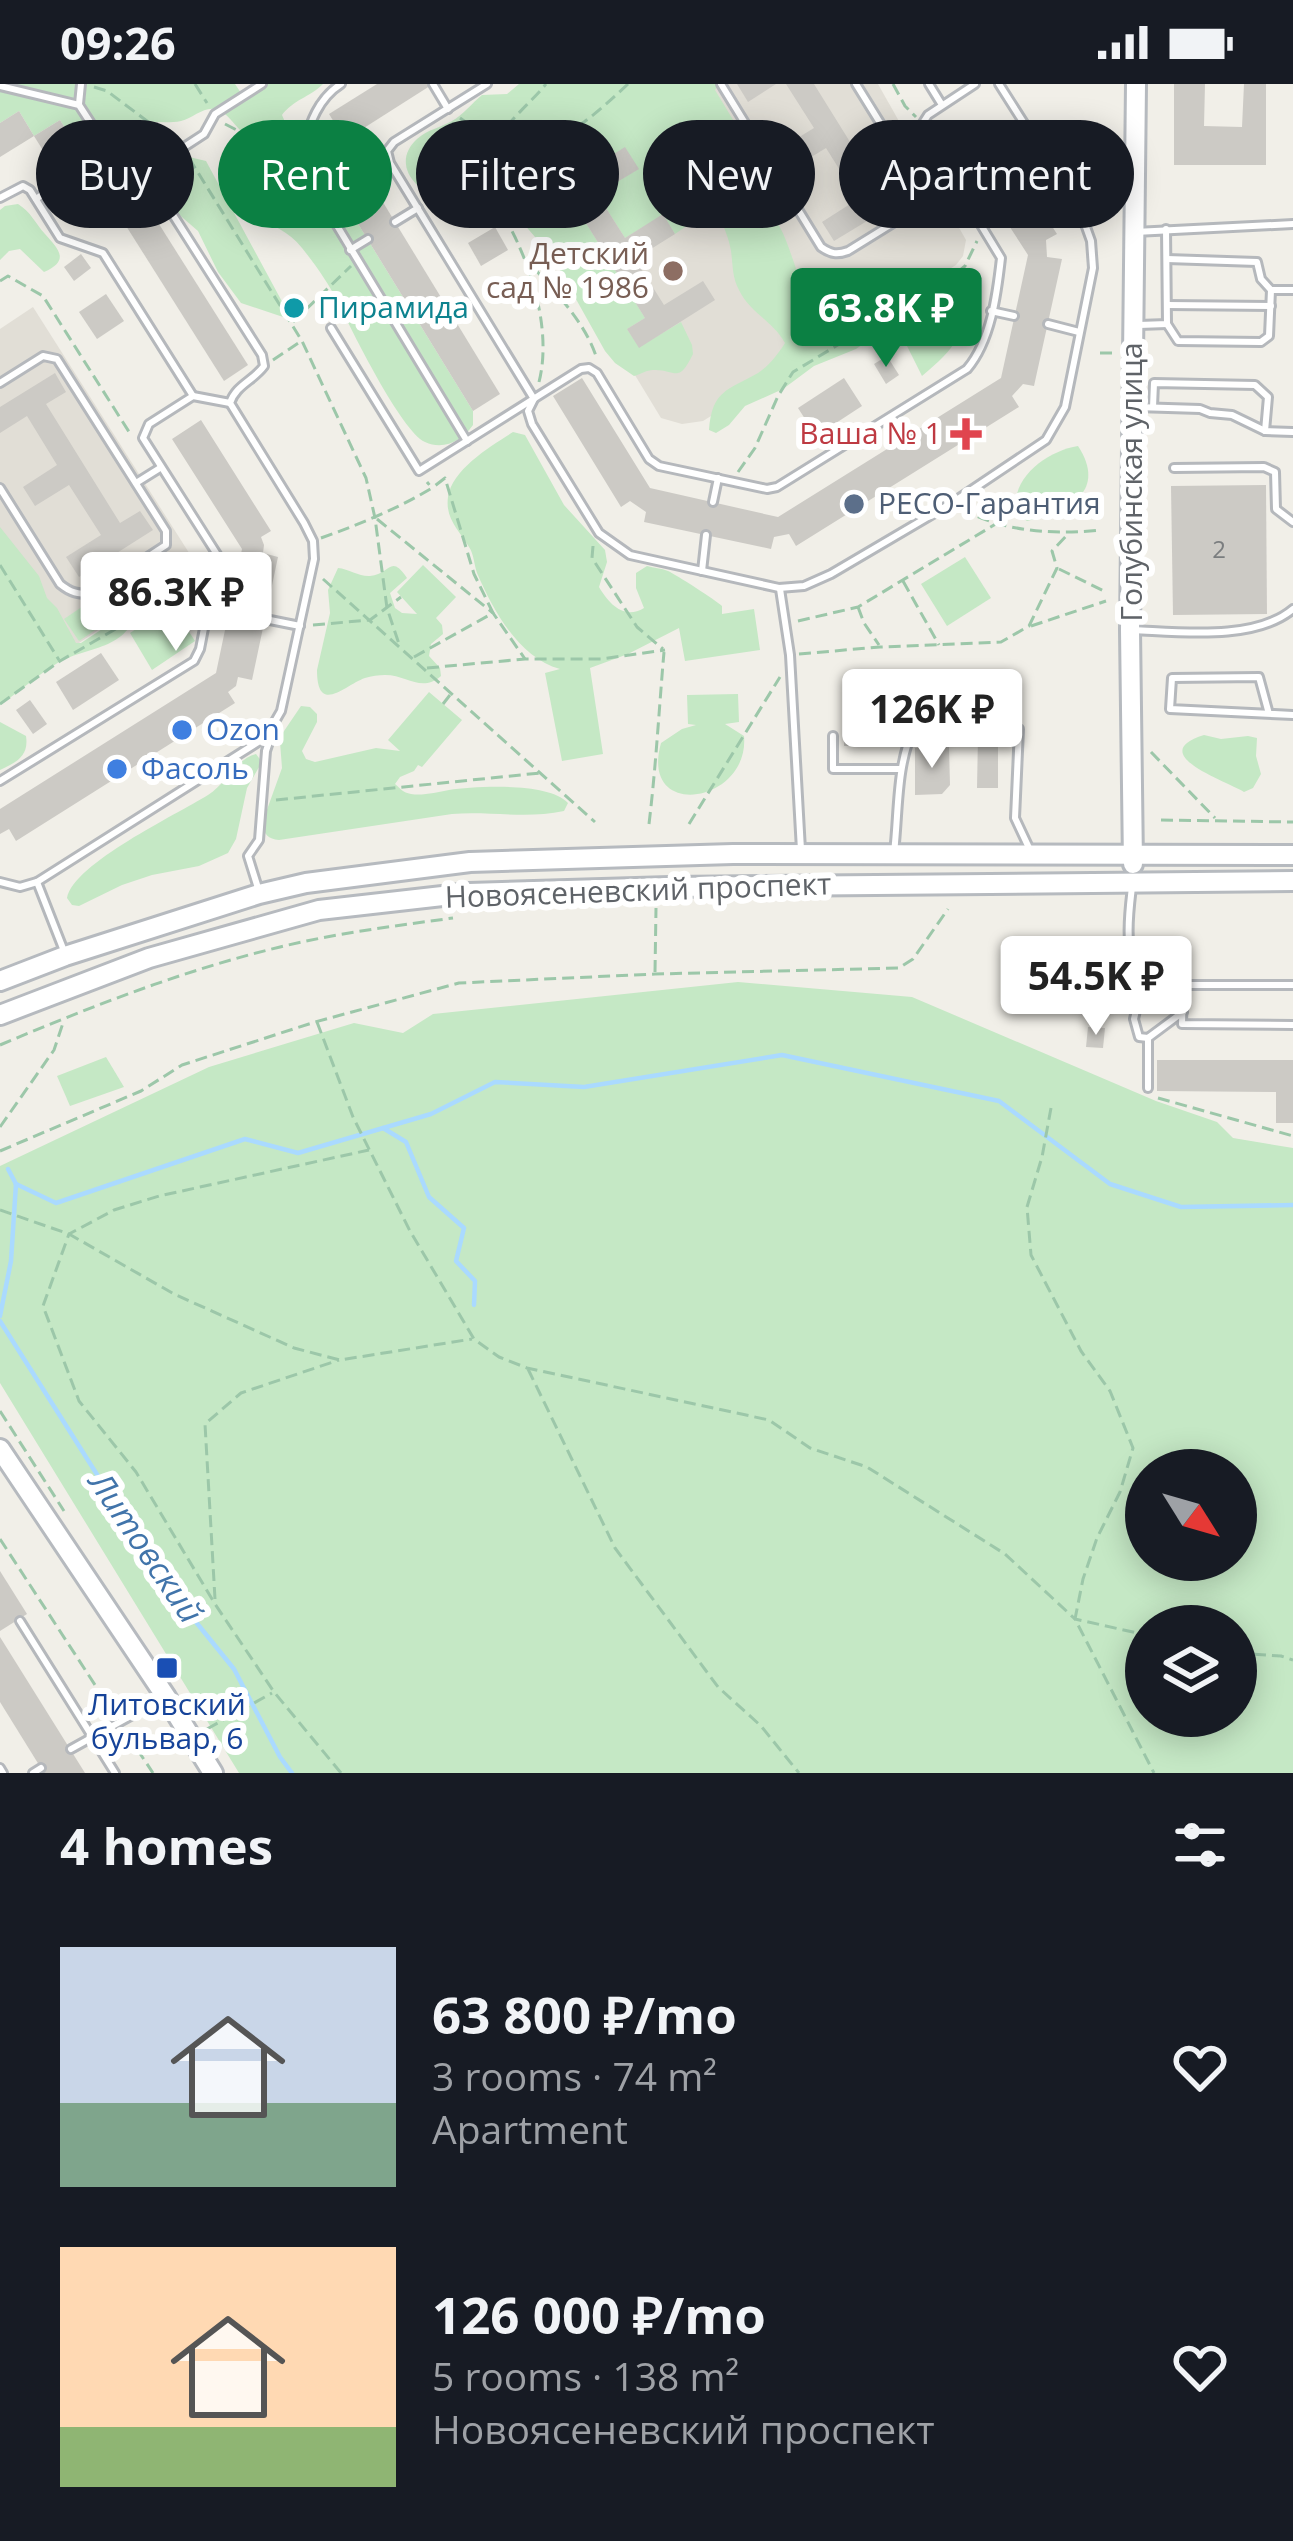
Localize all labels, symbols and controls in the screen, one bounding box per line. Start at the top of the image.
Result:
text: 09:26 [60,12,176,73]
chip: Buy [36,120,194,228]
chip: Rent [218,120,392,228]
chip: Filters [416,120,619,228]
chip: New [643,120,815,228]
chip: Apartment [839,120,1134,228]
place label: Детский сад № 1986 [486,232,649,307]
marker: Детский сад № 1986 [660,258,686,284]
pin: 63.8K ₽ [775,268,997,370]
text: 63.8K ₽ [818,280,954,333]
place label: Пирамида [318,286,469,327]
marker: Пирамида [281,295,307,321]
street label: Голубинская улица [1110,342,1151,622]
place label: Ваша № 1 [799,412,942,453]
marker: Ваша № 1 [953,421,979,447]
place label: РЕСО-Гарантия [878,482,1101,523]
marker: РЕСО-Гарантия [841,491,867,517]
house number: 2 [1212,532,1226,565]
pin: 86.3K ₽ [65,552,287,654]
text: 86.3K ₽ [108,564,244,617]
pin: 126K ₽ [834,669,1030,771]
text: 126K ₽ [869,681,995,734]
place label: Ozon [206,708,280,749]
marker: Ozon [169,717,195,743]
place label: Фасоль [141,747,249,788]
marker: Фасоль [104,756,130,782]
street label: Новоясеневский проспект [444,862,832,917]
pin: 54.5K ₽ [985,936,1207,1038]
text: 54.5K ₽ [1028,948,1164,1001]
north arrow [1125,1449,1257,1581]
map controls [1125,1449,1257,1737]
water label: Литовский [78,1460,214,1632]
button: layers [1125,1605,1257,1737]
marker: Литовский бульвар, 6 [154,1655,180,1681]
place label: Литовский бульвар, 6 [88,1683,246,1758]
text: 4 homes [60,1810,273,1880]
icon: filters [1167,1812,1233,1878]
text: 63 800 ₽/mo [432,1979,737,2049]
icon: home [156,1995,300,2139]
icon: heart [1167,2034,1233,2100]
text: 3 rooms · 74 m² [432,2049,717,2102]
text: Apartment [432,2102,628,2155]
text: 126 000 ₽/mo [432,2279,766,2349]
icon: home [156,2295,300,2439]
icon: heart [1167,2334,1233,2400]
text: 5 rooms · 138 m² [432,2349,739,2402]
text: Новоясеневский проспект [432,2402,935,2455]

